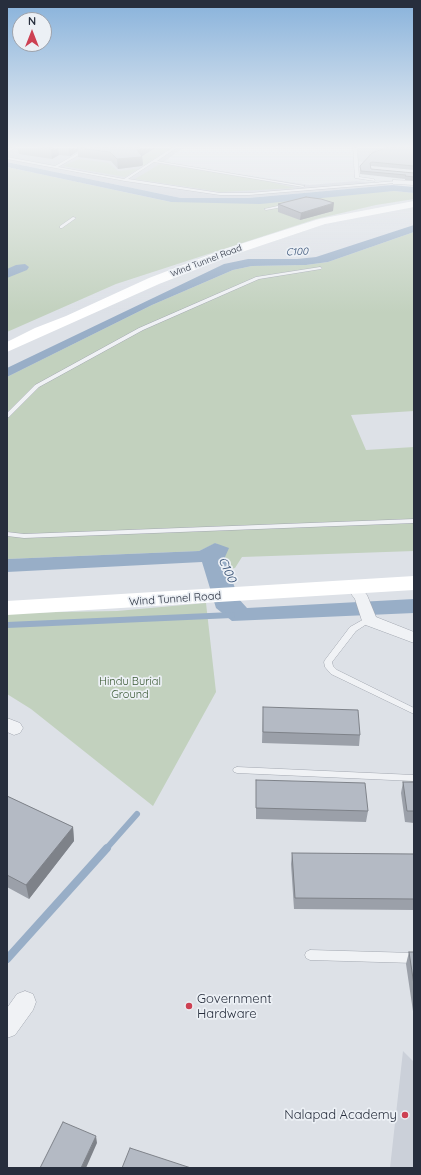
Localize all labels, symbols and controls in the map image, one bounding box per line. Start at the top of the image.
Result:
north arrow [12,12,52,52]
text: N [28,14,36,28]
street label: Wind Tunnel Road [169,242,243,280]
water label: C100 [286,246,308,258]
water label: C100 [215,555,239,585]
street label: Wind Tunnel Road [128,589,222,609]
park label: Hindu Burial Ground [99,675,161,701]
place label: Government Hardware [197,991,272,1022]
marker: Government Hardware [184,1001,194,1011]
place label: Nalapad Academy [284,1107,397,1123]
marker: Nalapad Academy [400,1110,410,1120]

